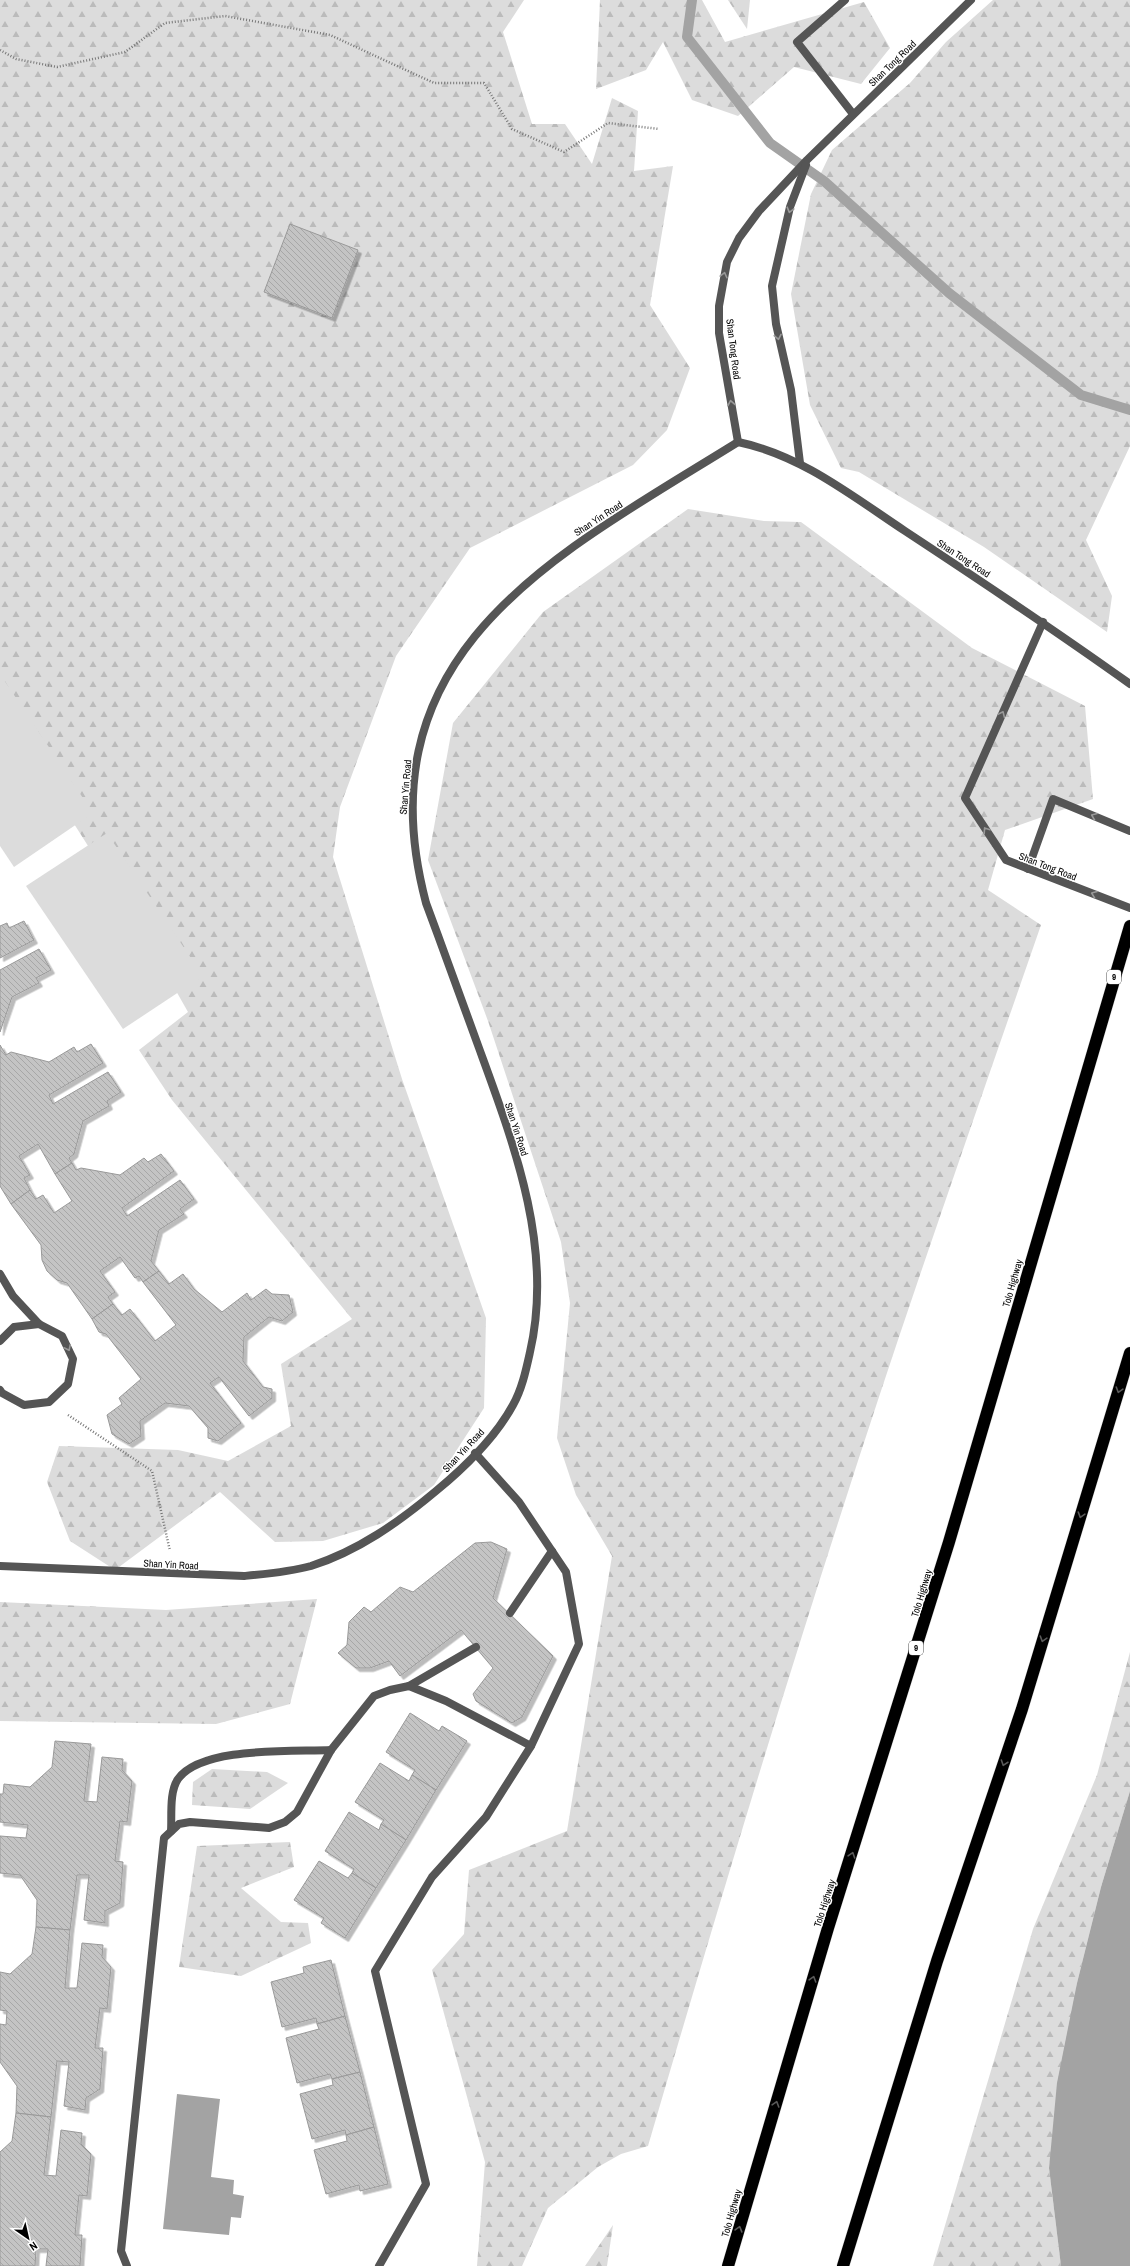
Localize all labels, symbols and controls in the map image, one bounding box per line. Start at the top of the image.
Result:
street label: Shan Tong Road [866,38,919,89]
one-way arrow [786,206,795,213]
one-way arrow [719,272,728,279]
street label: Shan Tong Road [723,318,744,380]
one-way arrow [773,334,782,341]
one-way arrow [728,400,736,406]
street label: Shan Yin Road [572,498,625,539]
street label: Shan Tong Road [935,536,993,580]
one-way arrow [997,711,1005,718]
street label: Shan Yin Road [397,759,414,815]
one-way arrow [1090,813,1097,821]
one-way arrow [984,827,991,834]
street label: Shan Tong Road [1017,849,1079,883]
one-way arrow [1090,891,1097,899]
road number: 9 [1107,970,1121,984]
street label: Shan Yin Road [502,1101,531,1157]
street label: Tolo Highway [999,1257,1026,1309]
one-way arrow [63,1344,71,1351]
one-way arrow [1115,1387,1124,1394]
street label: Shan Yin Road [440,1426,487,1475]
one-way arrow [1077,1511,1086,1518]
street label: Shan Yin Road [143,1557,199,1572]
street label: Tolo Highway [908,1567,935,1619]
one-way arrow [1039,1635,1048,1642]
road number: 9 [909,1641,923,1655]
one-way arrow [1000,1759,1009,1766]
one-way arrow [847,1852,855,1859]
street label: Tolo Highway [811,1877,839,1929]
one-way arrow [808,1976,817,1983]
one-way arrow [771,2101,780,2108]
street label: Tolo Highway [718,2187,745,2239]
north arrow [8,2218,48,2258]
one-way arrow [734,2225,743,2232]
text: N [27,2239,40,2254]

